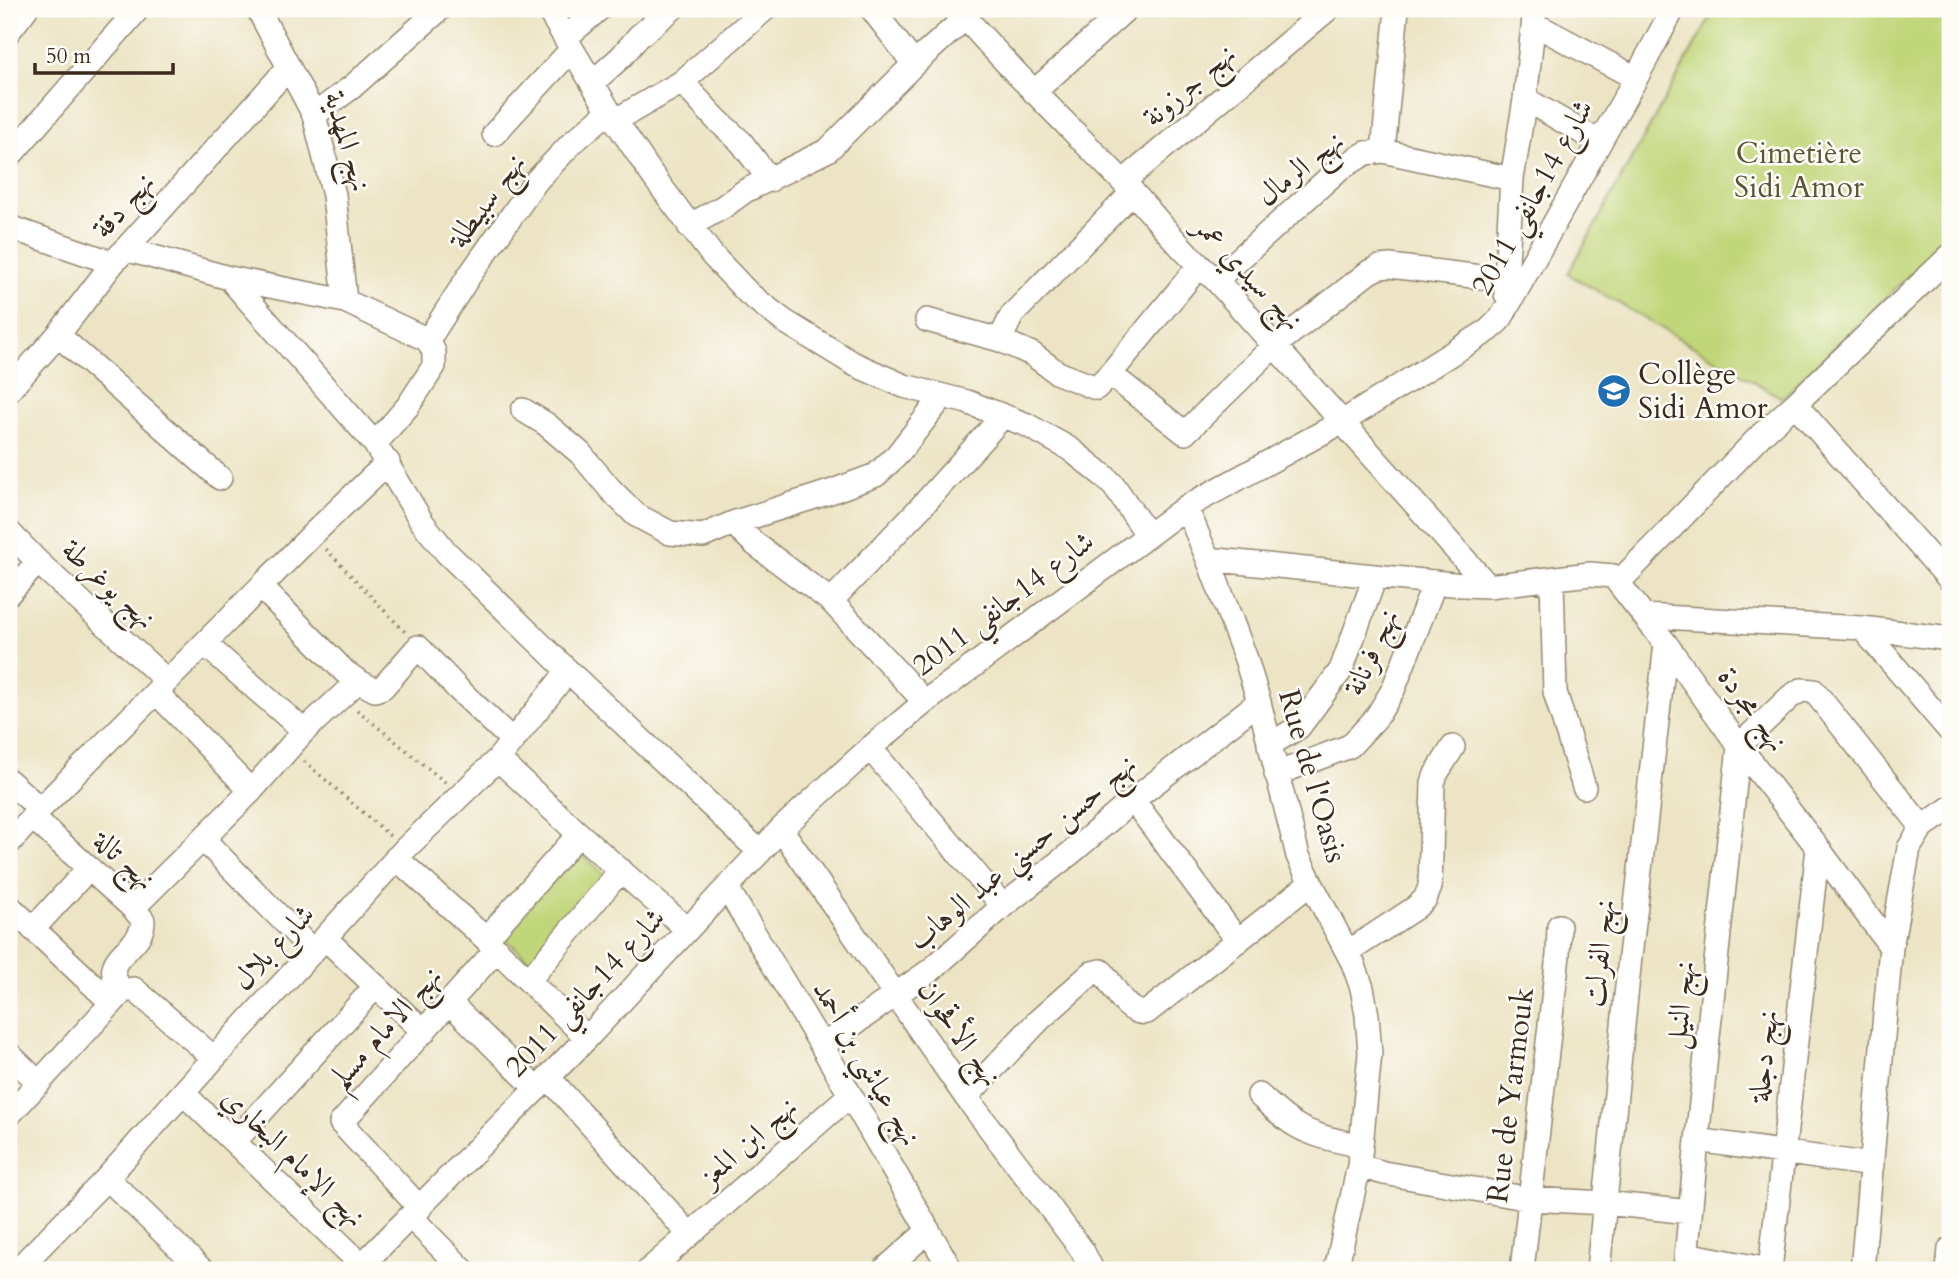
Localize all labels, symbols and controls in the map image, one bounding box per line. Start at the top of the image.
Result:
scale bar [35,32,173,76]
street label: نهج جرزونة [1134,34,1249,141]
text: 50 m [46,42,91,71]
street label: نهج المهدية [308,86,381,198]
street label: شارع 14جانفي 2011 [1462,92,1611,307]
street label: نهج الرمال [1248,121,1357,221]
park label: Cimetière Sidi Amor [1734,133,1864,208]
street label: نهج سبيطلة [436,144,540,261]
street label: نهج دقة [82,163,169,252]
street label: نهج سيدي عمر [1178,204,1313,344]
place label: Collège Sidi Amor [1638,354,1768,429]
school or university icon: Collège Sidi Amor [1595,372,1633,410]
street label: شارع 14جانفي 2011 [904,521,1108,693]
street label: نهج يوغرطة [48,530,165,643]
street label: نهج فرنانة [1333,602,1415,705]
street label: نهج مجردة [1703,658,1797,764]
street label: Rue de l'Oasis [1268,685,1357,868]
street label: نهج حسن حسني عبد الوهاب [899,744,1150,966]
street label: نهج تالة [79,819,165,904]
street label: شارع بلال [223,895,327,1002]
street label: نهج الفرلت [1573,897,1632,1010]
street label: شارع 14جانفي 2011 [496,899,681,1092]
street label: نهج الامام مسلم [319,957,458,1104]
street label: نهج النيل [1655,959,1711,1052]
street label: نهج الأقحوان [903,971,1012,1099]
street label: نهج عياشي بن أحمد [796,972,932,1157]
street label: Rue de Yarmouk [1477,985,1544,1205]
street label: نهج دجلة [1738,1008,1795,1107]
street label: نهج الإمام البخاري [208,1078,375,1241]
street label: نهج ابن المعز [688,1087,810,1202]

